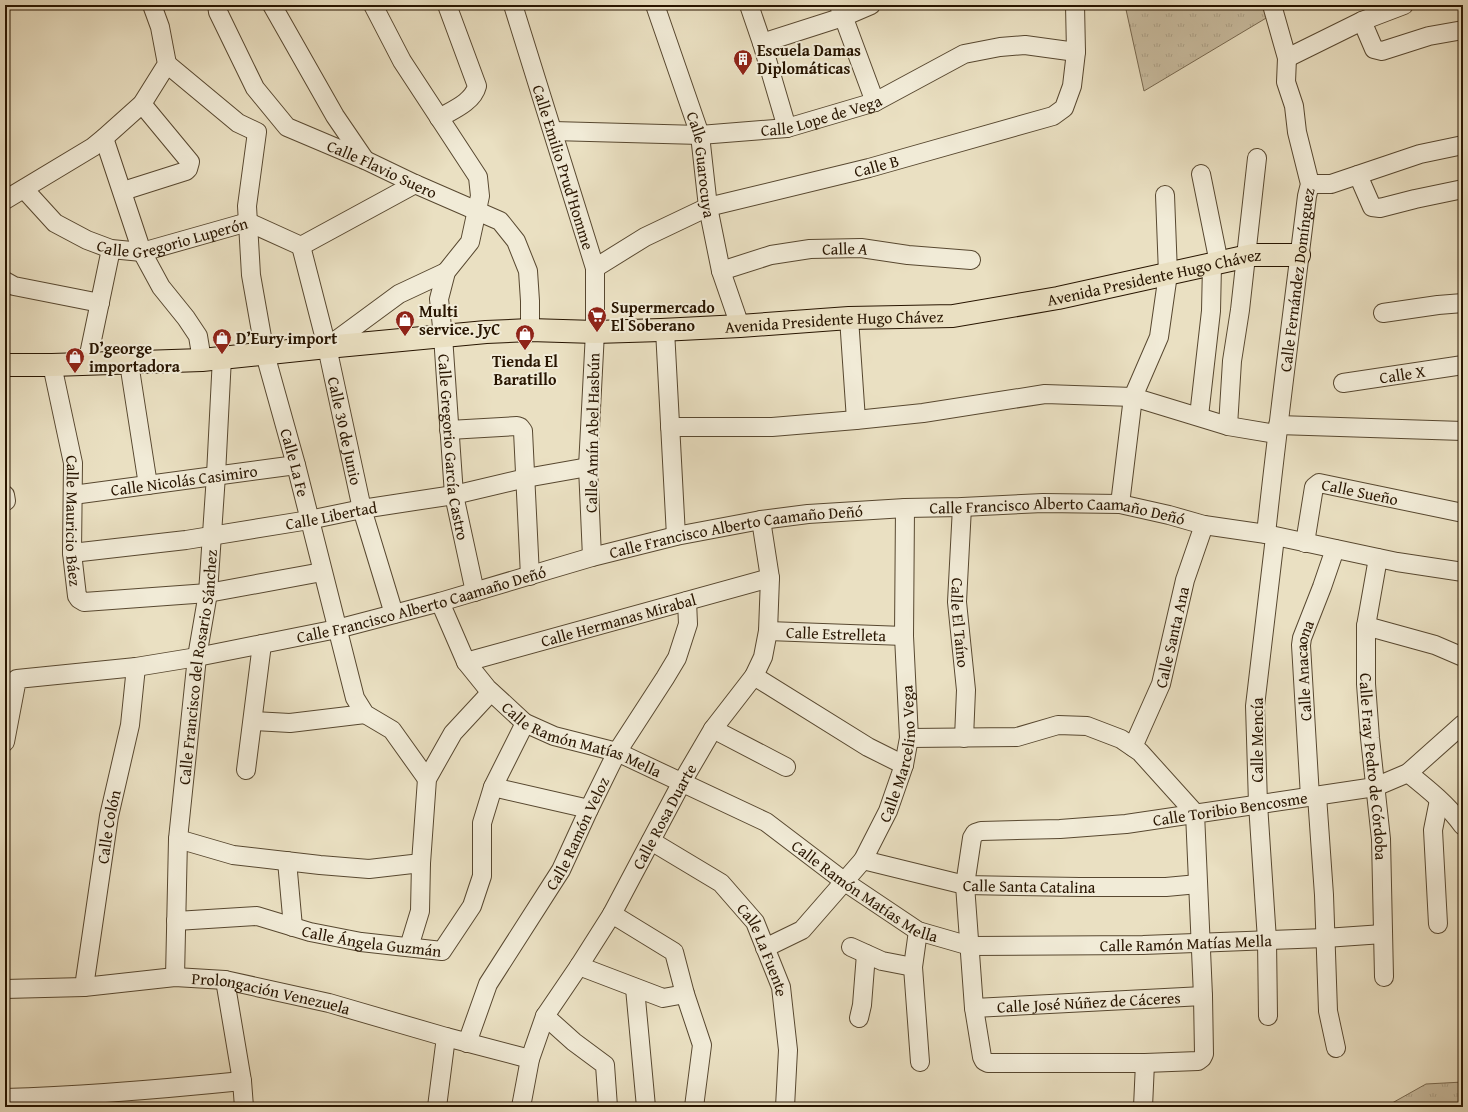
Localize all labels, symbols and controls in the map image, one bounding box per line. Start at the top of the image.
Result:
place label: Escuela Damas Diplomáticas [757,38,861,80]
building icon: Escuela Damas Diplomáticas [732,48,754,76]
street label: Calle Emilio Prud'Homme [527,82,601,253]
street label: Calle Lope de Vega [760,88,886,142]
street label: Calle Guarocuya [681,108,722,220]
street label: Calle Flavio Suero [323,133,441,204]
street label: Calle B [852,148,902,183]
street label: Calle Fernández Domínguez [1273,185,1321,373]
street label: Calle Gregorio Luperón [93,211,251,264]
street label: Calle A [822,236,870,261]
street label: Avenida Presidente Hugo Chávez [1045,243,1261,312]
place label: Supermercado El Soberano [611,295,715,337]
place label: Multi service. JyC [419,299,500,341]
street label: Avenida Presidente Hugo Chávez [724,304,944,339]
supermarket icon: Supermercado El Soberano [586,305,608,333]
shop icon: Multi service. JyC [394,309,416,337]
shop icon: Tienda El Baratillo [514,323,536,351]
place label: D’Eury import [236,326,337,350]
shop icon: D’Eury import [211,327,233,355]
place label: D’george importadora [89,336,181,378]
shop icon: D’george importadora [64,346,86,374]
place label: Tienda El Baratillo [492,349,558,391]
street label: Calle Gregorio García Castro [432,353,475,542]
street label: Calle Amín Abel Hasbún [579,353,605,513]
street label: Calle X [1378,359,1427,389]
street label: Calle 30 de Junio [322,374,368,487]
street label: Calle La Fe [274,426,316,499]
street label: Calle Mauricio Báez [60,453,88,588]
street label: Calle Nicolás Casimiro [109,458,259,502]
street label: Calle Sueño [1320,472,1400,511]
street label: Calle Francisco Alberto Caamaño Deñó [929,491,1188,531]
street label: Calle Libertad [284,495,379,536]
street label: Calle Francisco Alberto Caamaño Deñó [607,499,864,564]
street label: Calle Francisco del Rosario Sánchez [172,549,223,786]
street label: Calle Francisco Alberto Caamaño Deñó [294,559,549,649]
street label: Calle El Taíno [945,577,976,669]
street label: Calle Santa Ana [1148,584,1195,690]
street label: Calle Hermanas Mirabal [538,587,699,653]
street label: Calle Anacaona [1289,616,1320,722]
street label: Calle Estrelleta [786,620,887,647]
street label: Calle Fray Pedro de Córdoba [1354,673,1393,861]
street label: Calle Marcelino Vega [872,684,921,826]
street label: Calle Ramón Matías Mella [497,695,666,783]
street label: Calle Mencía [1245,697,1269,783]
street label: Calle Rosa Duarte [626,759,702,874]
street label: Calle Ramón Veloz [539,773,615,895]
street label: Calle Toribio Bencosme [1151,785,1309,832]
street label: Calle Colón [90,787,127,865]
street label: Calle Ramón Matías Mella [787,834,941,948]
street label: Calle Santa Catalina [963,873,1096,899]
street label: Calle La Fuente [731,897,794,998]
street label: Calle Ángela Guzmán [299,918,443,963]
street label: Calle Ramón Matías Mella [1100,928,1273,957]
street label: Prolongación Venezuela [191,966,353,1021]
street label: Calle José Núñez de Cáceres [996,985,1181,1019]

